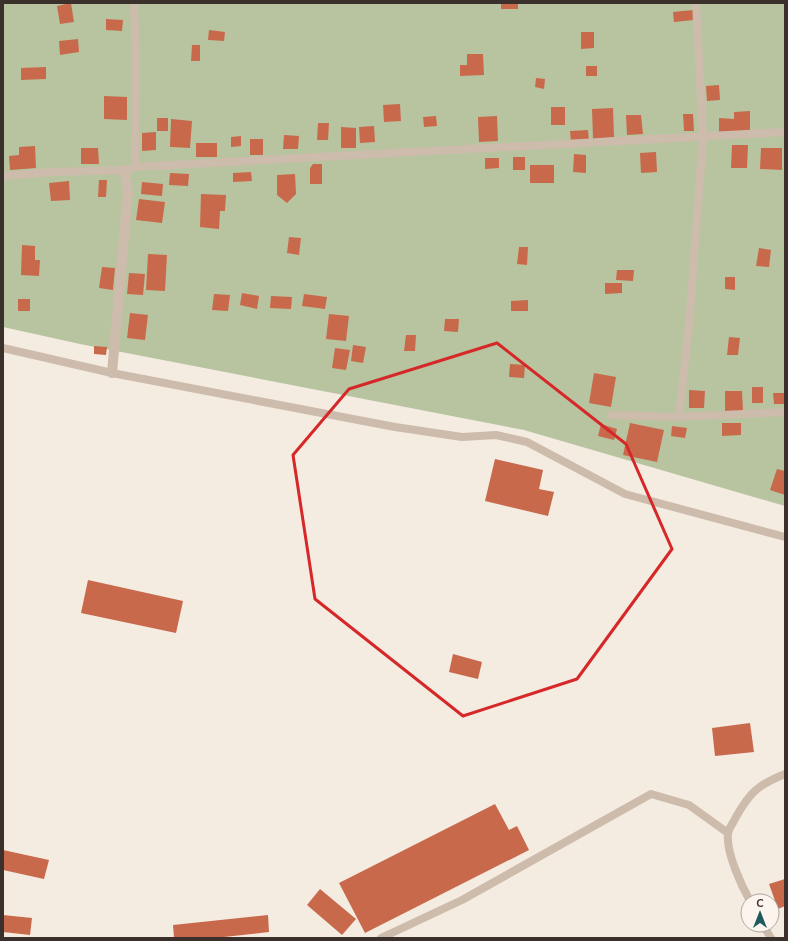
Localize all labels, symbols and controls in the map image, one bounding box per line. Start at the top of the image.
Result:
north arrow [740,893,780,933]
text: С [756,896,764,910]

